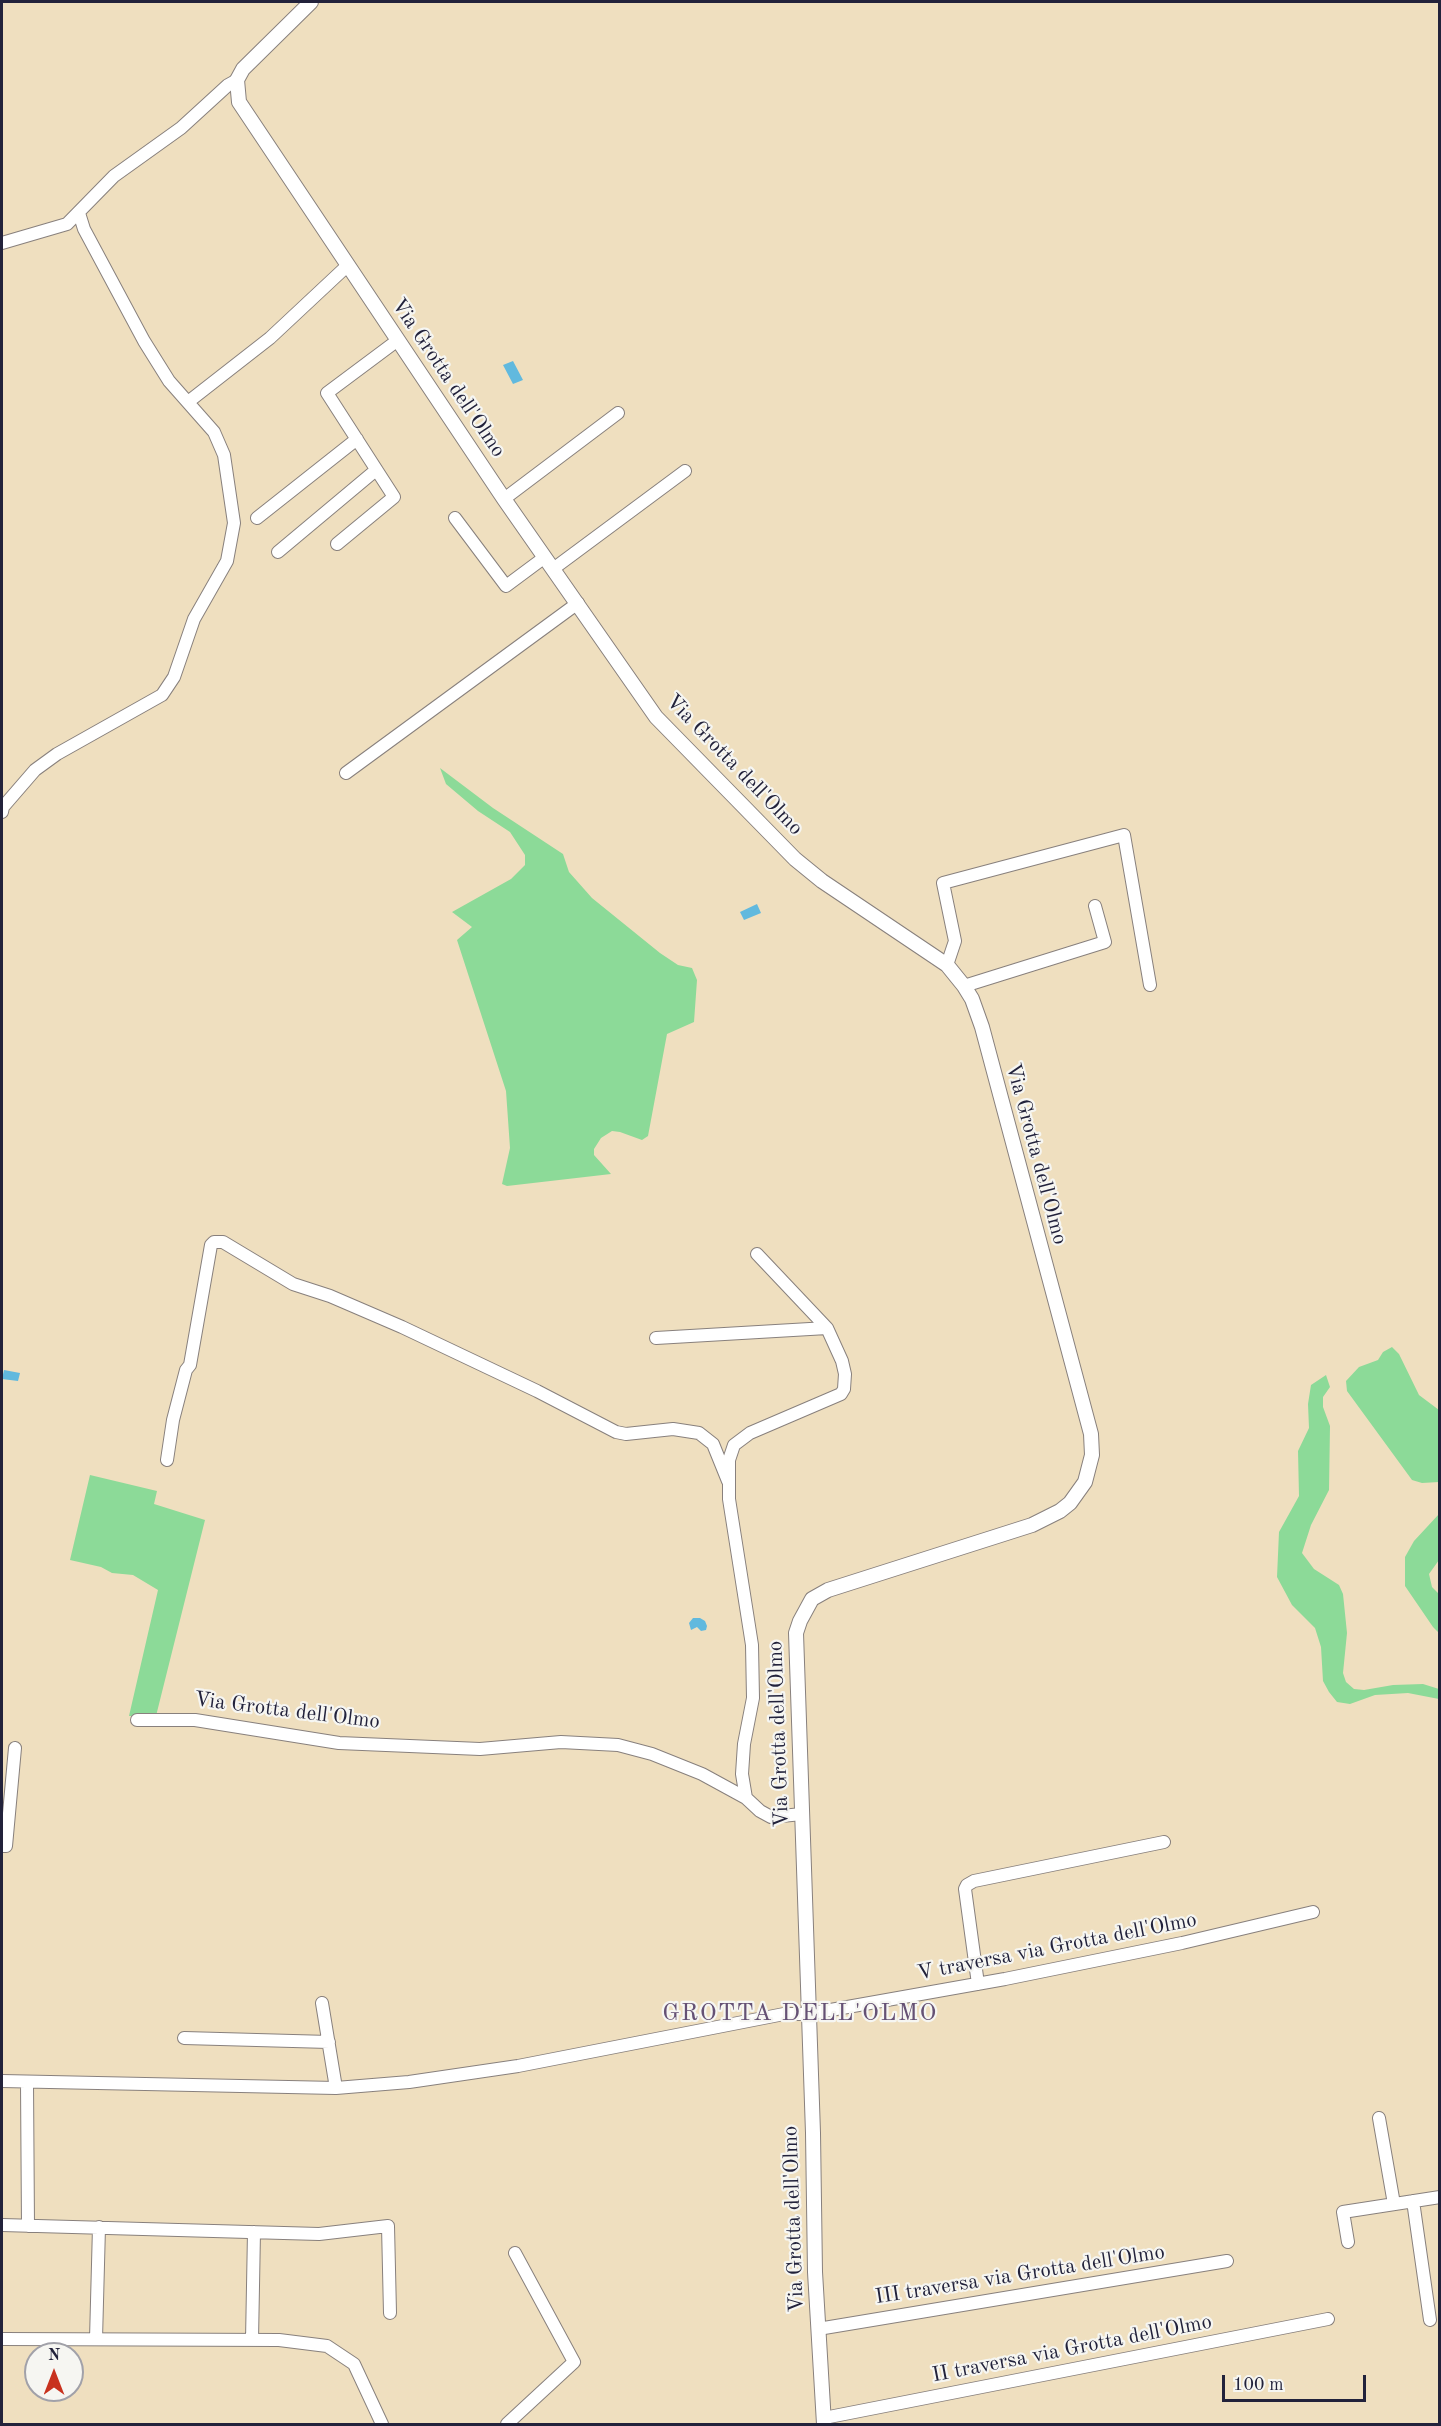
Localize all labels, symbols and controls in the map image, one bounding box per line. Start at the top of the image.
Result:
street label: Via Grotta dell'Olmo [385,294,511,462]
street label: Via Grotta dell'Olmo [660,689,808,841]
street label: Via Grotta dell'Olmo [1000,1061,1072,1247]
street label: Via Grotta dell'Olmo [763,1640,795,1828]
street label: Via Grotta dell'Olmo [193,1687,381,1735]
street label: V traversa via Grotta dell'Olmo [915,1908,1199,1986]
district label: GROTTA DELL'OLMO [662,2000,938,2028]
street label: Via Grotta dell'Olmo [778,2125,810,2313]
street label: III traversa via Grotta dell'Olmo [873,2240,1167,2310]
street label: II traversa via Grotta dell'Olmo [930,2309,1214,2389]
north arrow [24,2342,84,2402]
text: N [48,2348,60,2364]
scale bar [1225,2363,1369,2401]
text: 100 m [1233,2376,1284,2394]

